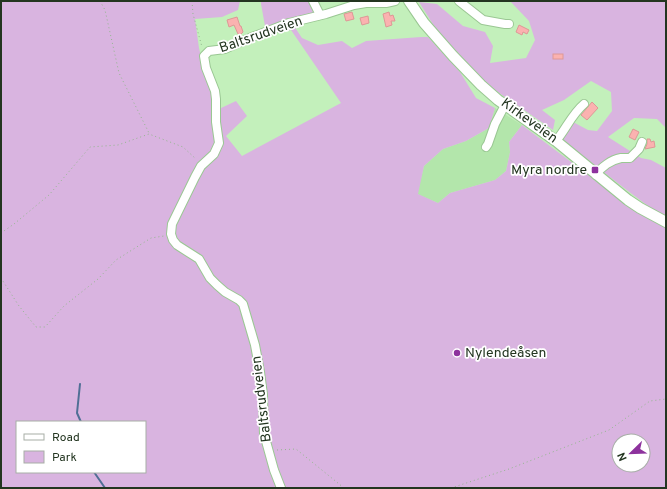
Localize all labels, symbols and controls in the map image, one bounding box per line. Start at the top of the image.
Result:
street label: Baltsrudveien [217,13,305,57]
street label: Kirkeveien [497,95,561,147]
place label: Myra nordre [511,162,587,179]
marker: Myra nordre [590,165,600,175]
place label: Nylendeåsen [465,345,546,362]
marker: Nylendeåsen [452,348,462,358]
street label: Baltsrudveien [248,355,276,443]
legend [16,421,146,473]
text: Road [52,430,80,446]
north arrow [611,433,651,473]
text: Park [52,450,77,466]
text: N [615,450,631,463]

